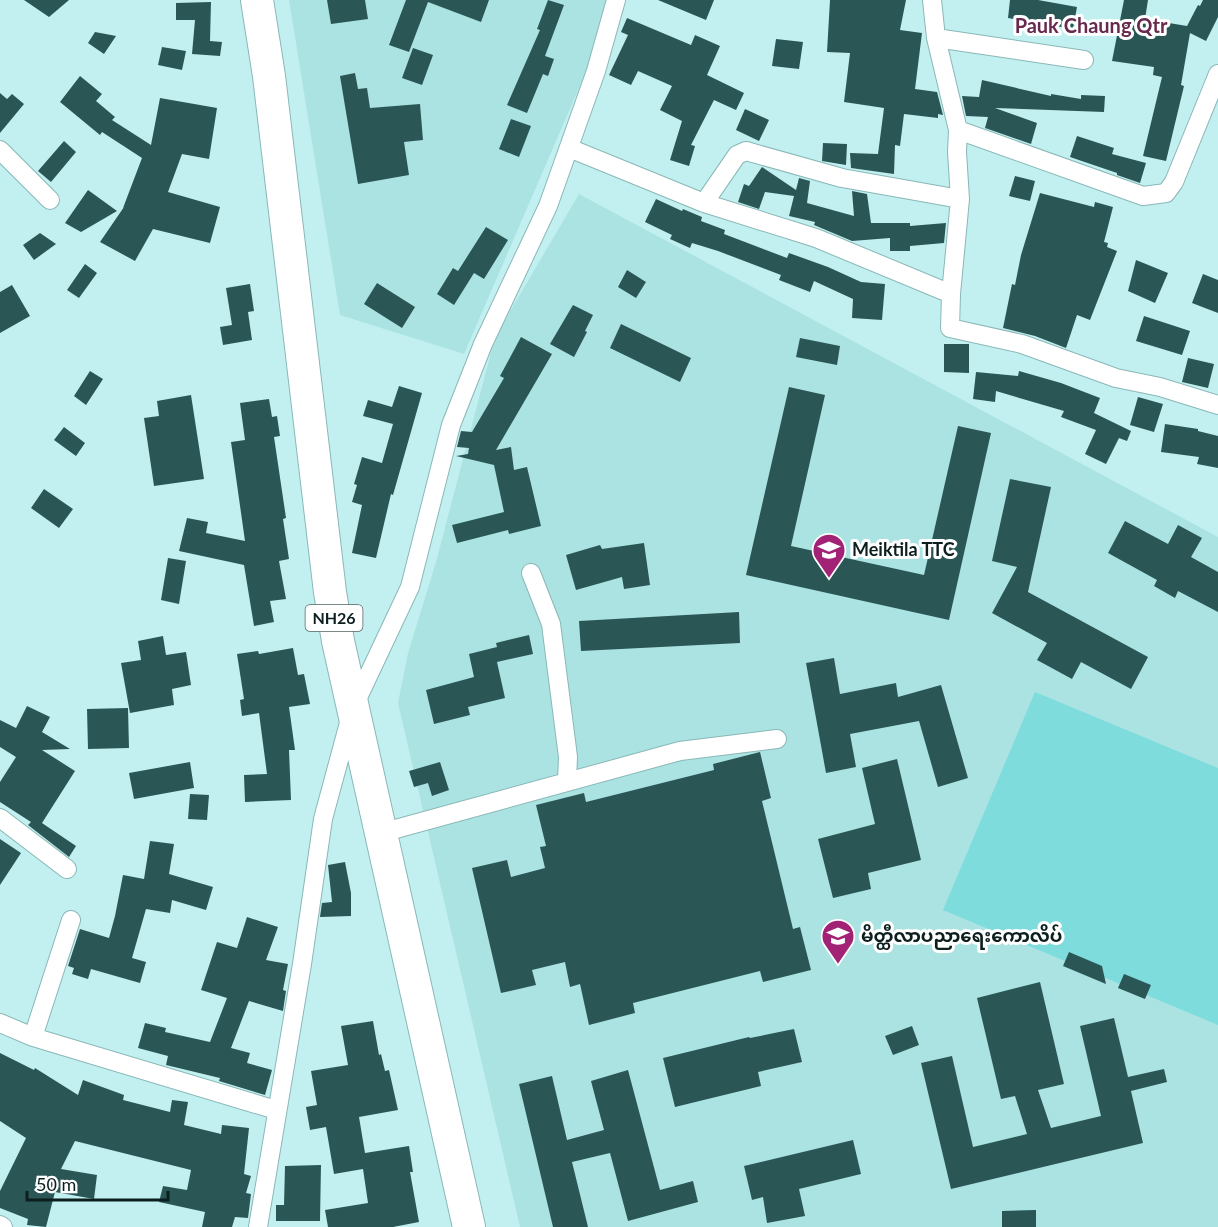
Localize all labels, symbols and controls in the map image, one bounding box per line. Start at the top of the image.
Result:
district label: Pauk Chaung Qtr [1015,13,1168,37]
school or university icon: Meiktila TTC [811,532,847,579]
place label: Meiktila TTC [852,538,955,560]
road number: NH26 [306,605,362,631]
school or university icon: မိတ္ထီလာပညာရေးကောလိပ် [820,918,856,965]
place label: မိတ္ထီလာပညာရေးကောလိပ် [861,924,1062,950]
scale bar [27,1164,168,1202]
text: 50 m [36,1173,76,1195]

